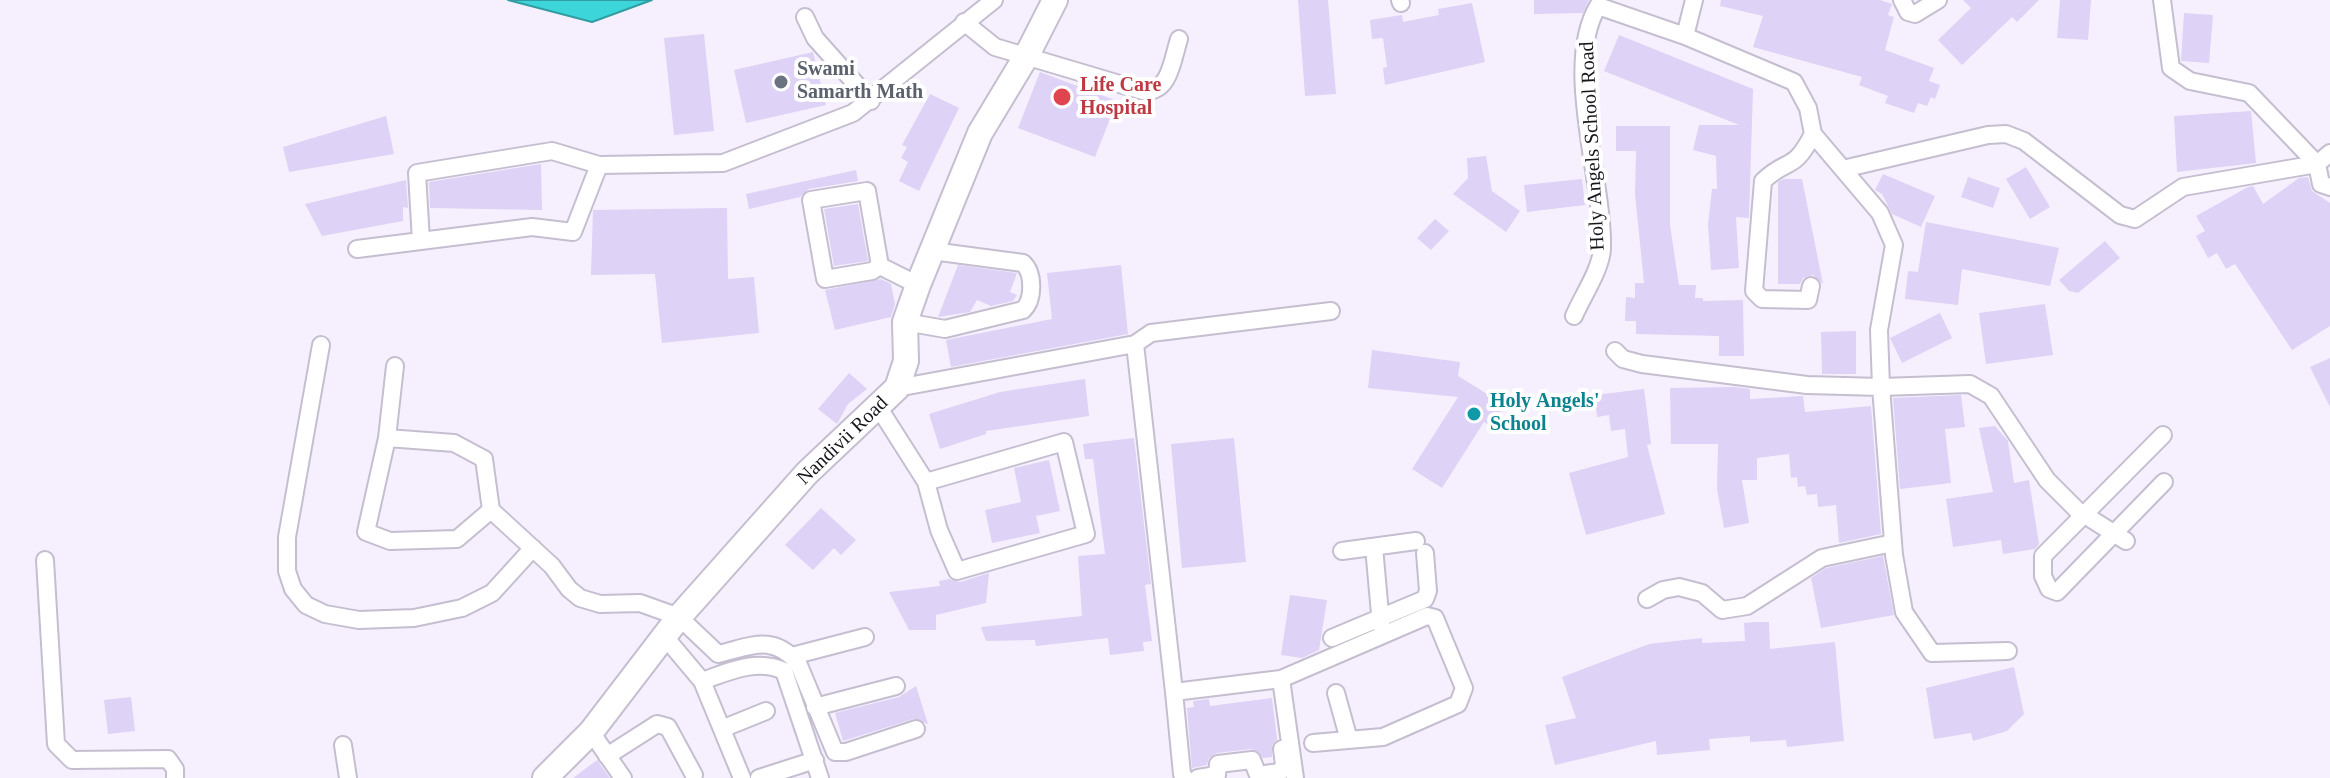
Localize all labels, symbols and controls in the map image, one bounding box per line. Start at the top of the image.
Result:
street label: Holy Angels School Road [1576,41,1610,251]
place label: Swami Samarth Math [797,58,923,105]
marker: Swami Samarth Math [772,73,790,91]
place label: Life Care Hospital [1080,74,1161,121]
marker: Life Care Hospital [1051,86,1073,108]
place label: Holy Angels' School [1490,390,1599,437]
street label: Nandivii Road [793,392,893,490]
marker: Holy Angels' School [1465,405,1483,423]

